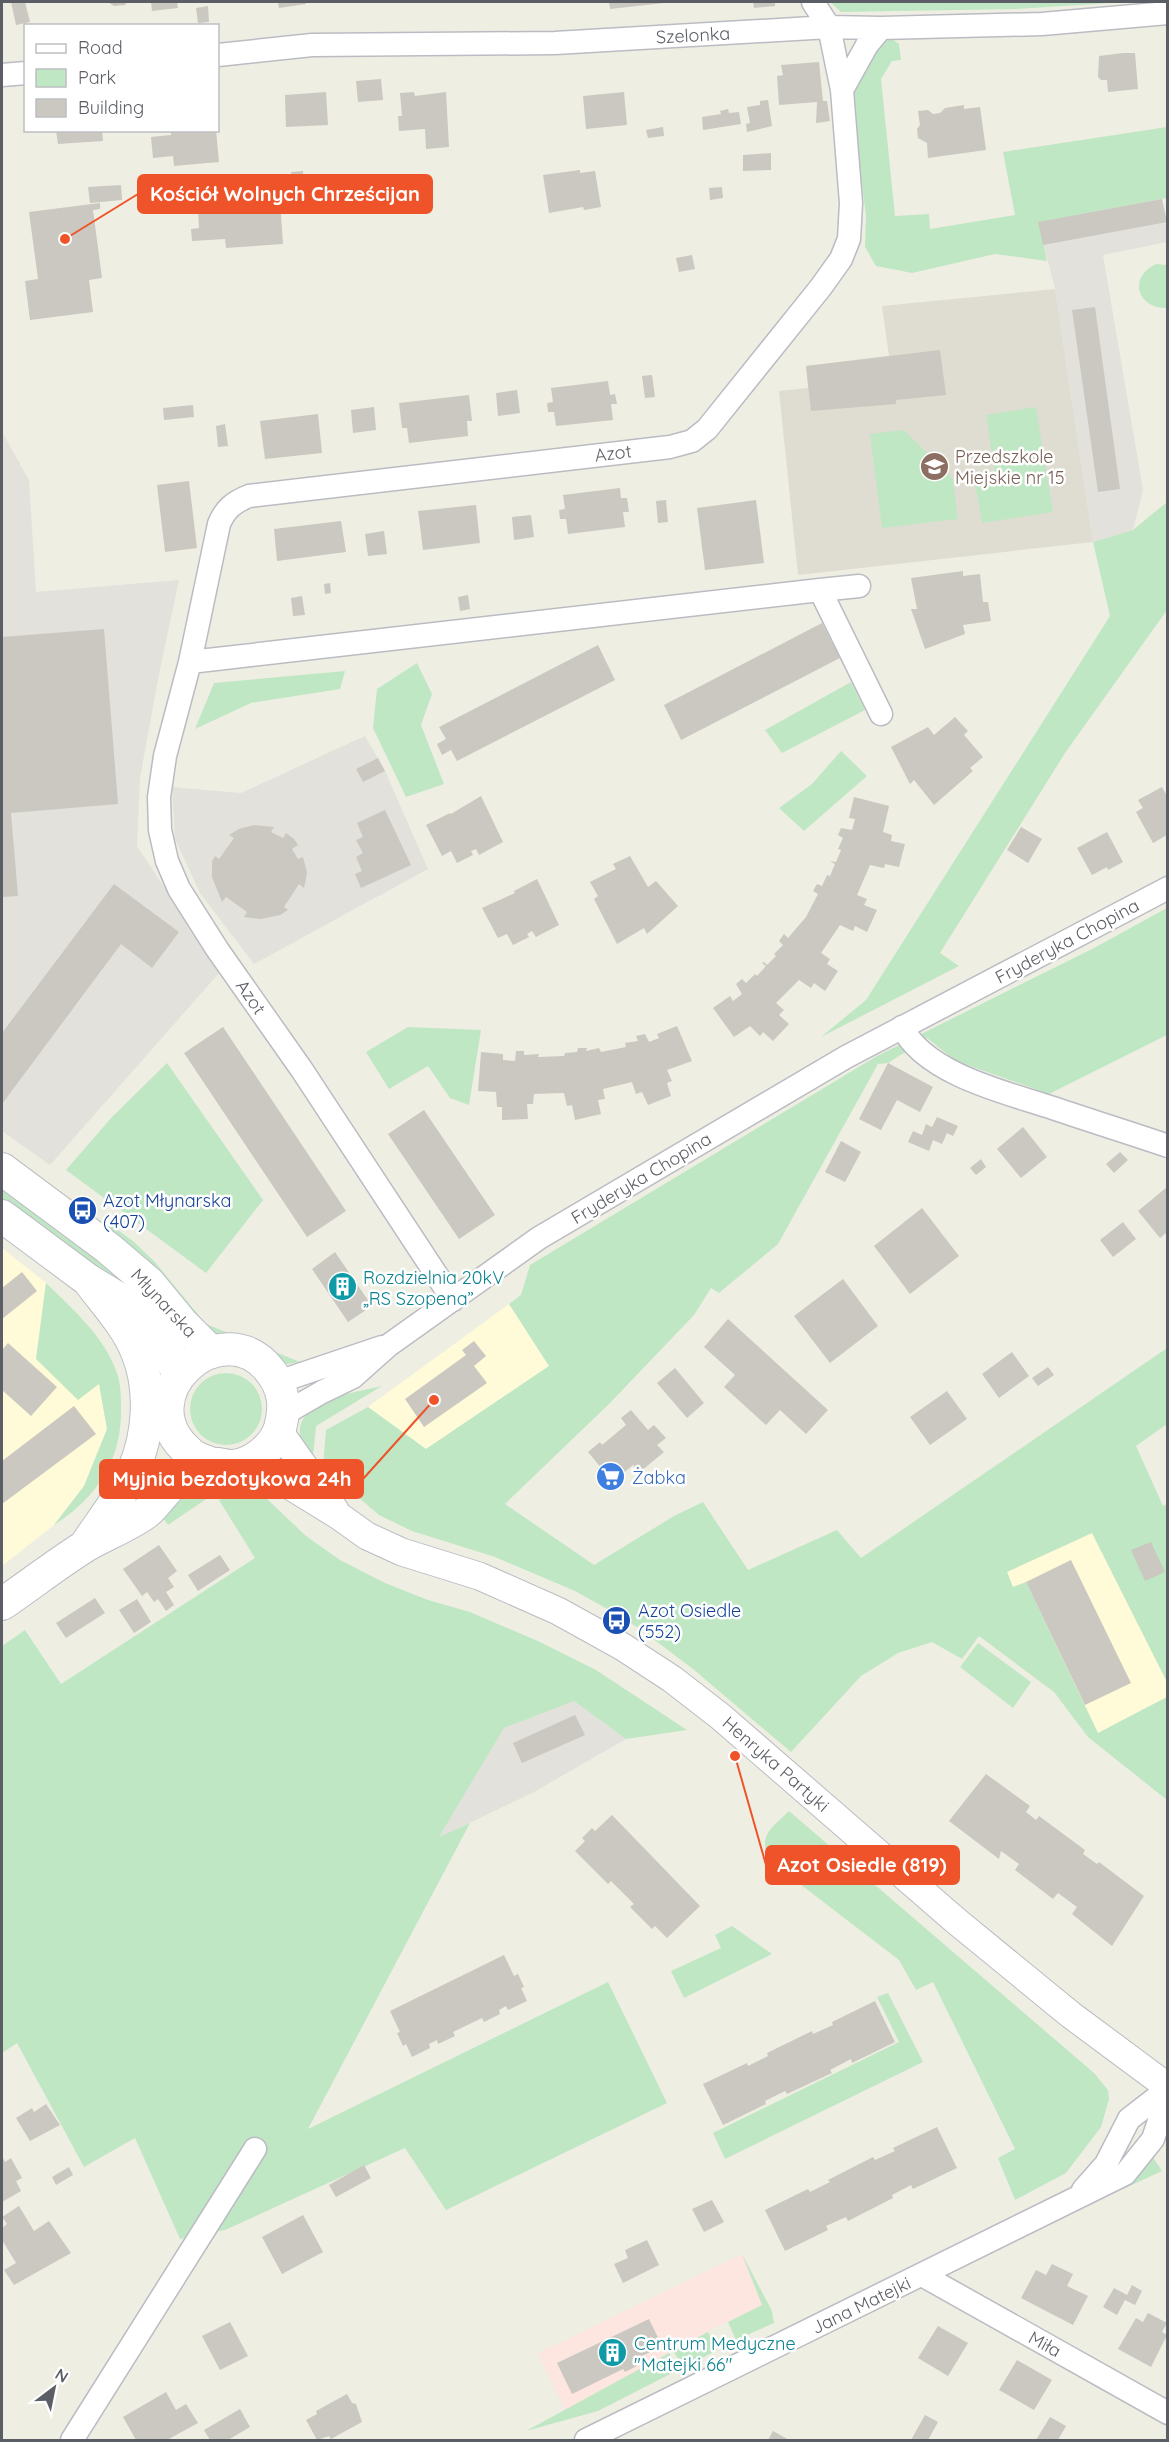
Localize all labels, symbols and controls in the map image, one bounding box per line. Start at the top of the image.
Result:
street label: Szelonka [655,22,731,48]
legend [24,24,219,132]
text: Road [78,36,123,59]
text: Park [78,66,116,89]
text: Building [78,96,144,119]
callout: Kościół Wolnych Chrześcijan [138,175,432,213]
text: Kościół Wolnych Chrześcijan [150,181,420,206]
street label: Azot [593,439,633,467]
place label: Przedszkole Miejskie nr 15 [955,445,1065,489]
school or university icon: Przedszkole Miejskie nr 15 [918,450,950,482]
street label: Fryderyka Chopina [991,893,1143,989]
street label: Azot [231,975,271,1019]
street label: Fryderyka Chopina [567,1127,715,1229]
place label: Azot Młynarska (407) [103,1189,231,1233]
bus stop icon: Azot Młynarska (407) [66,1194,98,1226]
street label: Młynarska [126,1264,202,1342]
place label: Rozdzielnia 20kV „RS Szopena” [363,1266,504,1310]
building icon: Rozdzielnia 20kV „RS Szopena” [326,1271,358,1303]
callout: Myjnia bezdotykowa 24h [100,1460,363,1498]
supermarket icon: Żabka [595,1461,627,1493]
text: Myjnia bezdotykowa 24h [112,1466,352,1491]
place label: Żabka [632,1466,686,1489]
place label: Azot Osiedle (552) [638,1599,741,1643]
bus stop icon: Azot Osiedle (552) [601,1604,633,1636]
street label: Henryka Partyki [718,1711,834,1817]
callout: Azot Osiedle (819) [766,1846,959,1884]
text: Azot Osiedle (819) [777,1852,947,1877]
street label: Jana Matejki [808,2271,914,2339]
street label: Miła [1025,2326,1065,2362]
place label: Centrum Medyczne "Matejki 66" [634,2332,796,2376]
building icon: Centrum Medyczne "Matejki 66" [597,2337,629,2369]
north arrow [24,2358,84,2418]
text: N [52,2364,72,2387]

